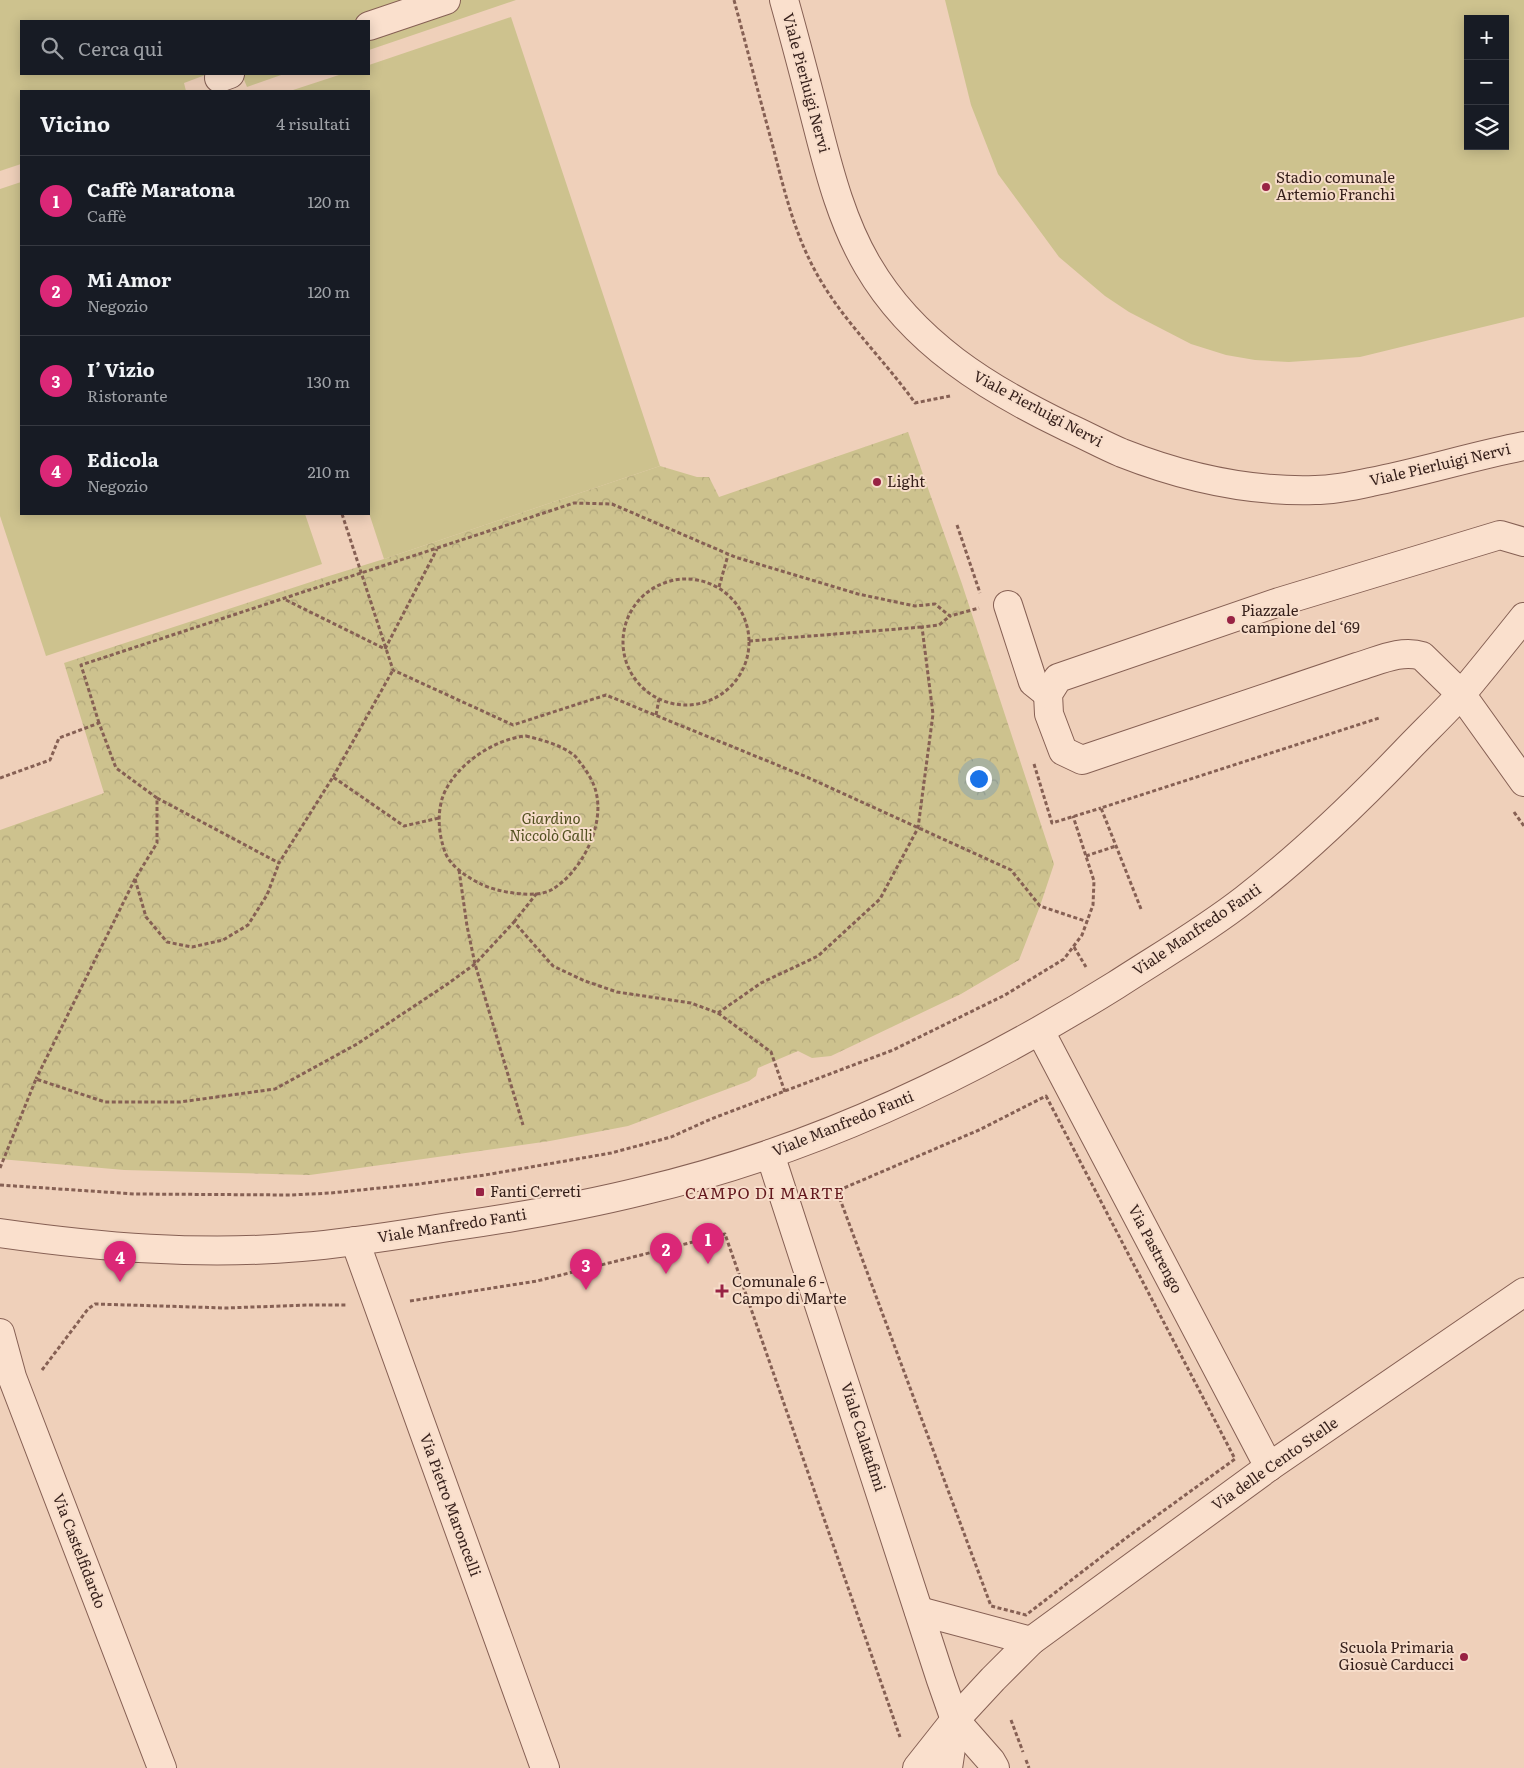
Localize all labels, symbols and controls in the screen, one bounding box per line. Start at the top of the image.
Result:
street label: Viale Pierluigi Nervi [778,10,837,155]
map controls [1464,15,1509,150]
button: + [1464,15,1509,60]
search box [20,20,370,75]
icon: search [38,34,66,62]
text: Cerca qui [78,34,163,62]
button: − [1464,60,1509,105]
button: layers [1464,105,1509,150]
text: Vicino [40,107,110,138]
text: 4 risultati [276,111,350,135]
place label: Stadio comunale Artemio Franchi [1276,165,1395,205]
text: Caffè Maratona [87,175,235,203]
marker: Stadio comunale Artemio Franchi [1260,181,1272,193]
text: 1 [53,189,59,213]
text: 120 m [307,189,350,213]
text: Caffè [87,203,126,227]
text: Mi Amor [87,265,171,293]
text: 2 [52,279,60,303]
text: 120 m [307,279,350,303]
text: Negozio [87,293,148,317]
text: I’ Vizio [87,355,155,383]
street label: Viale Pierluigi Nervi [970,364,1108,452]
text: 3 [52,369,60,393]
text: 130 m [307,369,350,393]
text: Ristorante [87,383,167,407]
street label: Viale Pierluigi Nervi [1367,436,1512,491]
text: Edicola [87,445,159,473]
text: 4 [51,459,61,483]
text: 210 m [307,459,350,483]
place label: Light [887,469,925,492]
text: Negozio [87,473,148,497]
marker: Light [871,476,883,488]
place label: Piazzale campione del ‘69 [1241,598,1360,638]
marker: Piazzale campione del ‘69 [1225,614,1237,626]
your location [966,766,992,792]
park label: Giardino Niccolò Galli [509,806,593,846]
street label: Viale Manfredo Fanti [1127,877,1265,980]
street label: Viale Manfredo Fanti [768,1084,917,1161]
place label: Fanti Cerreti [490,1179,581,1202]
district label: CAMPO DI MARTE [685,1180,845,1204]
marker: Fanti Cerreti [474,1186,486,1198]
street label: Via Pastrengo [1123,1200,1189,1297]
street label: Viale Manfredo Fanti [376,1201,528,1248]
pin: 1 [692,1223,724,1264]
pin: 2 [650,1233,682,1274]
pin: 4 [104,1241,136,1282]
pin: 3 [570,1249,602,1290]
place label: Comunale 6 - Campo di Marte [732,1269,847,1309]
marker: Comunale 6 - Campo di Marte [716,1285,728,1297]
street label: Viale Calatafimi [836,1379,893,1494]
street label: Via delle Cento Stelle [1206,1410,1342,1515]
street label: Via Pietro Maroncelli [415,1430,488,1579]
street label: Via Castelfidardo [48,1489,113,1612]
place label: Scuola Primaria Giosuè Carducci [1339,1635,1455,1675]
marker: Scuola Primaria Giosuè Carducci [1458,1651,1470,1663]

